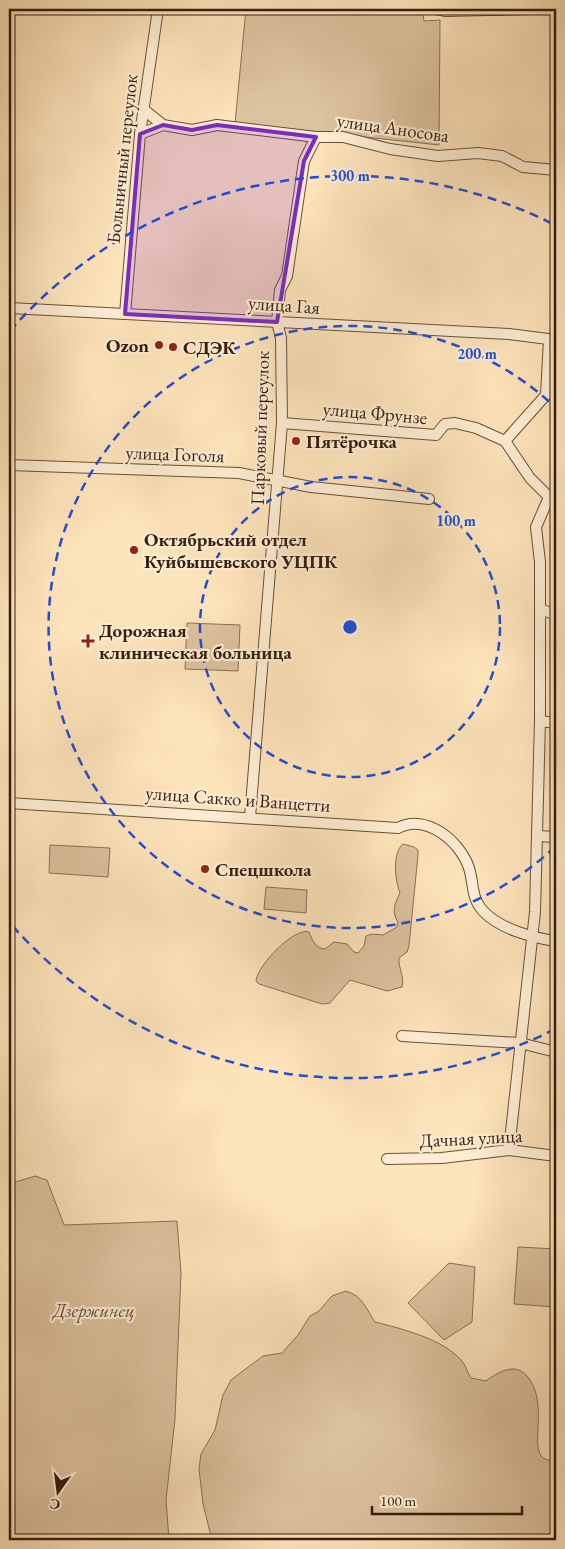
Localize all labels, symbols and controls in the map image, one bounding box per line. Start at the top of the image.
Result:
street label: Больничный переулок [101,73,143,245]
street label: улица Аносова [335,108,451,148]
text: 300 m [330,166,370,185]
street label: улица Гая [247,290,321,320]
place label: Ozon [106,333,149,358]
place label: СДЭК [183,335,236,360]
marker: Ozon [153,339,165,351]
marker: СДЭК [167,341,179,353]
text: 200 m [457,344,497,363]
street label: Парковый переулок [245,350,275,506]
street label: улица Фрунзе [322,396,428,430]
place label: Пятёрочка [306,429,398,454]
marker: Пятёрочка [290,435,302,447]
street label: улица Гоголя [125,440,225,468]
text: 100 m [436,511,476,530]
place label: Октябрьский отдел Куйбышевского УЦПК [144,527,338,574]
marker: Октябрьский отдел Куйбышевского УЦПК [128,544,140,556]
place label: Дорожная клиническая больница [99,618,293,665]
centre of rings [341,618,359,636]
marker: Дорожная клиническая больница [81,634,95,648]
street label: улица Сакко и Ванцетти [145,780,331,818]
place label: Спецшкола [215,857,312,882]
marker: Спецшкола [199,863,211,875]
street label: Дачная улица [419,1123,524,1153]
park label: Дзержинец [51,1298,135,1323]
north arrow [32,1466,82,1516]
scale bar [372,1484,522,1516]
text: 100 m [380,1491,417,1510]
text: С [48,1495,62,1515]

